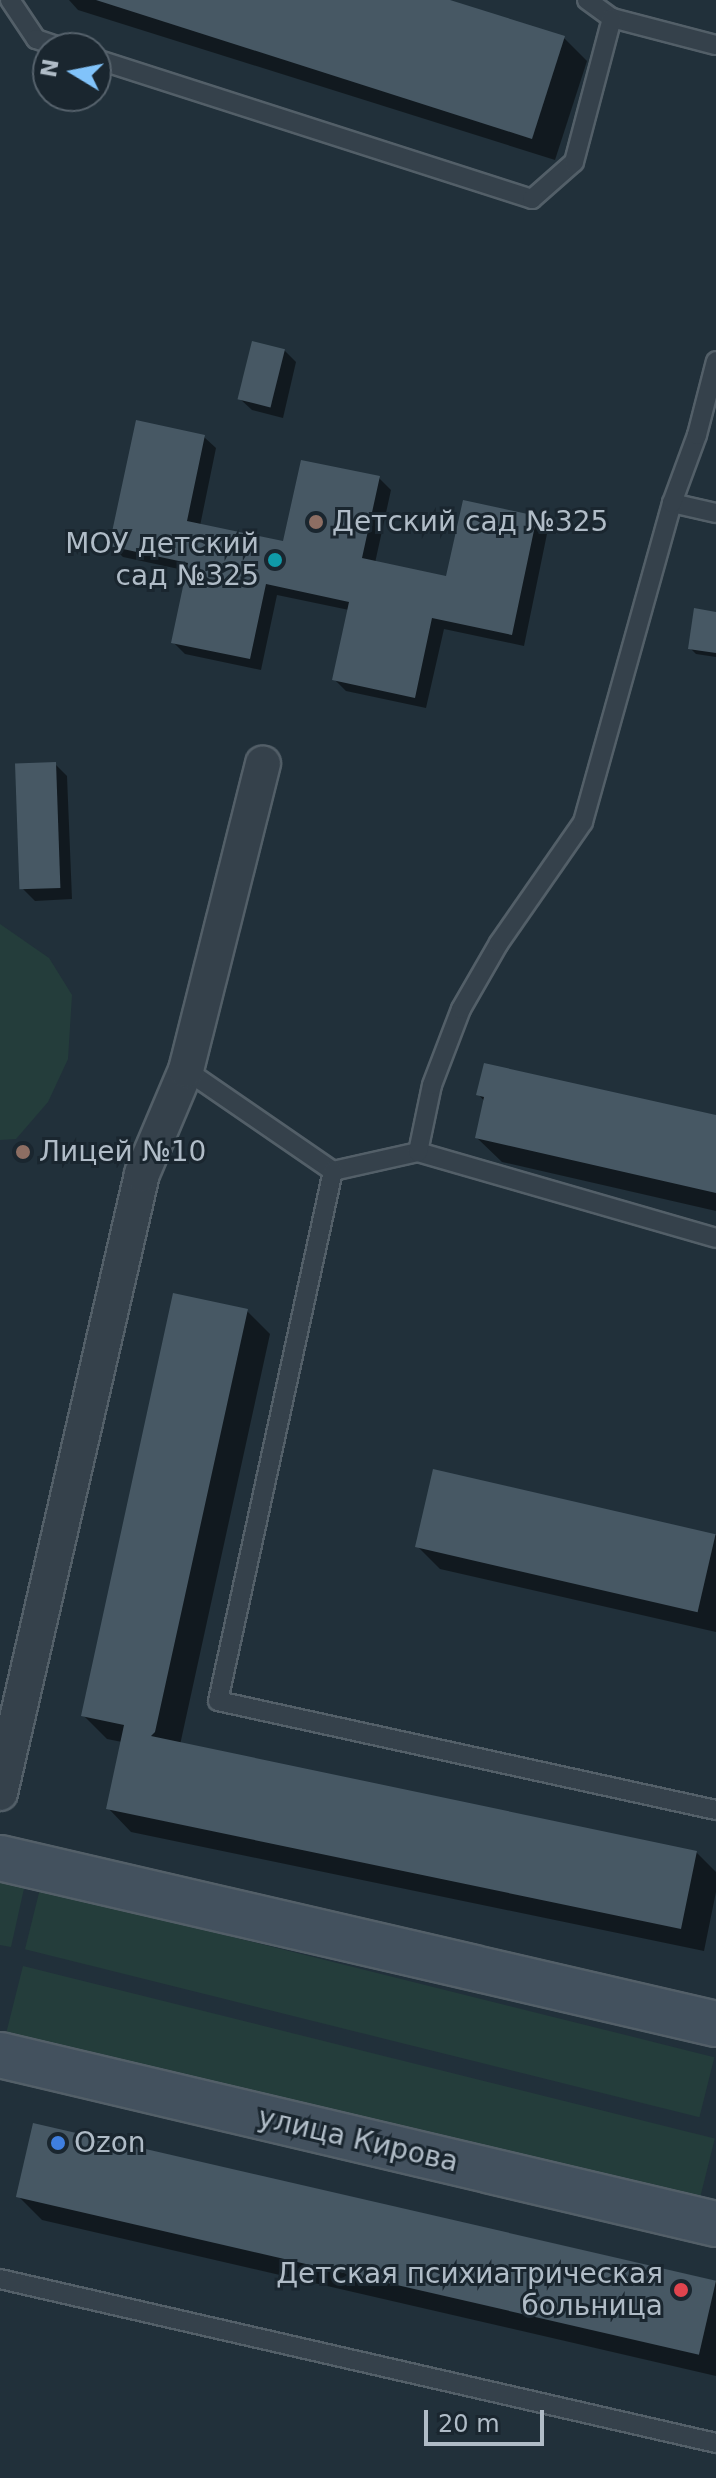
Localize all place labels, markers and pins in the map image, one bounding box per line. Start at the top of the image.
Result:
place label: Детский сад №325 [332,505,608,539]
marker: Детский сад №325 [307,513,325,531]
place label: МОУ детский сад №325 [65,527,259,593]
marker: МОУ детский сад №325 [266,551,284,569]
place label: Лицей №10 [39,1135,206,1169]
marker: Лицей №10 [14,1143,32,1161]
place label: Ozon [74,2126,146,2160]
marker: Ozon [49,2134,67,2152]
place label: Детская психиатрическая больница [276,2257,663,2323]
marker: Детская психиатрическая больница [670,2279,692,2301]

